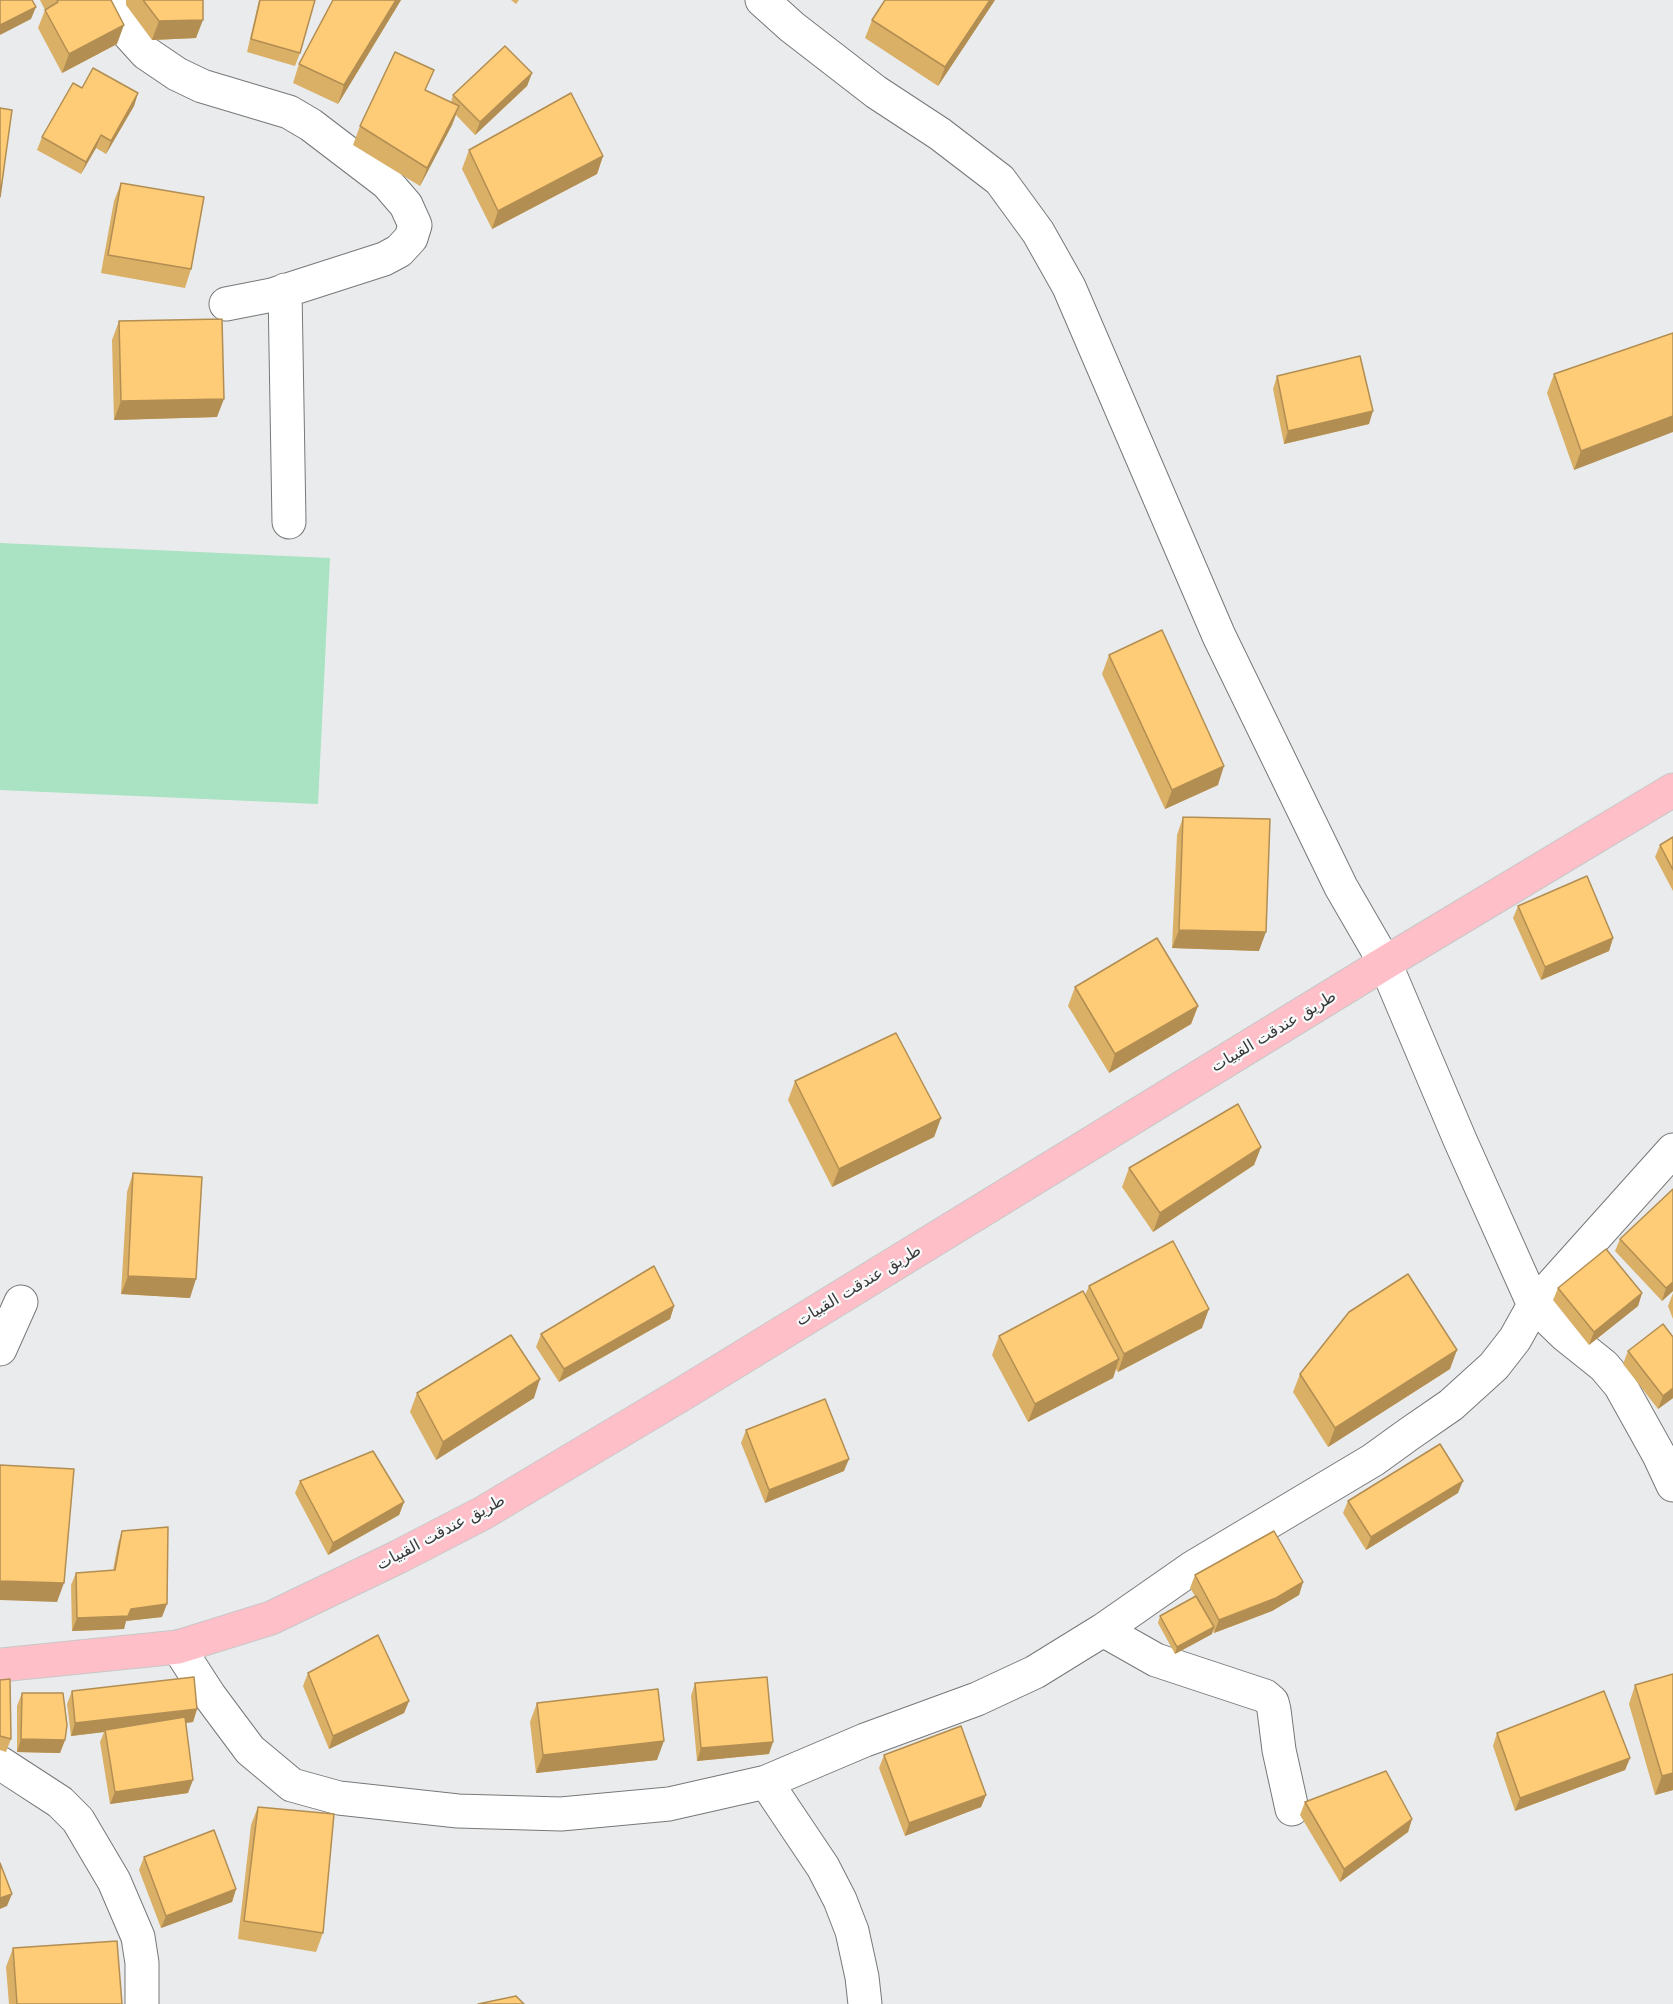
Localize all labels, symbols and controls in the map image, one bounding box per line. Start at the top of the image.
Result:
street label: طريق عندقت القبيات [1208,987,1340,1077]
street label: طريق عندقت القبيات [793,1241,925,1331]
street label: طريق عندقت القبيات [374,1491,508,1575]

